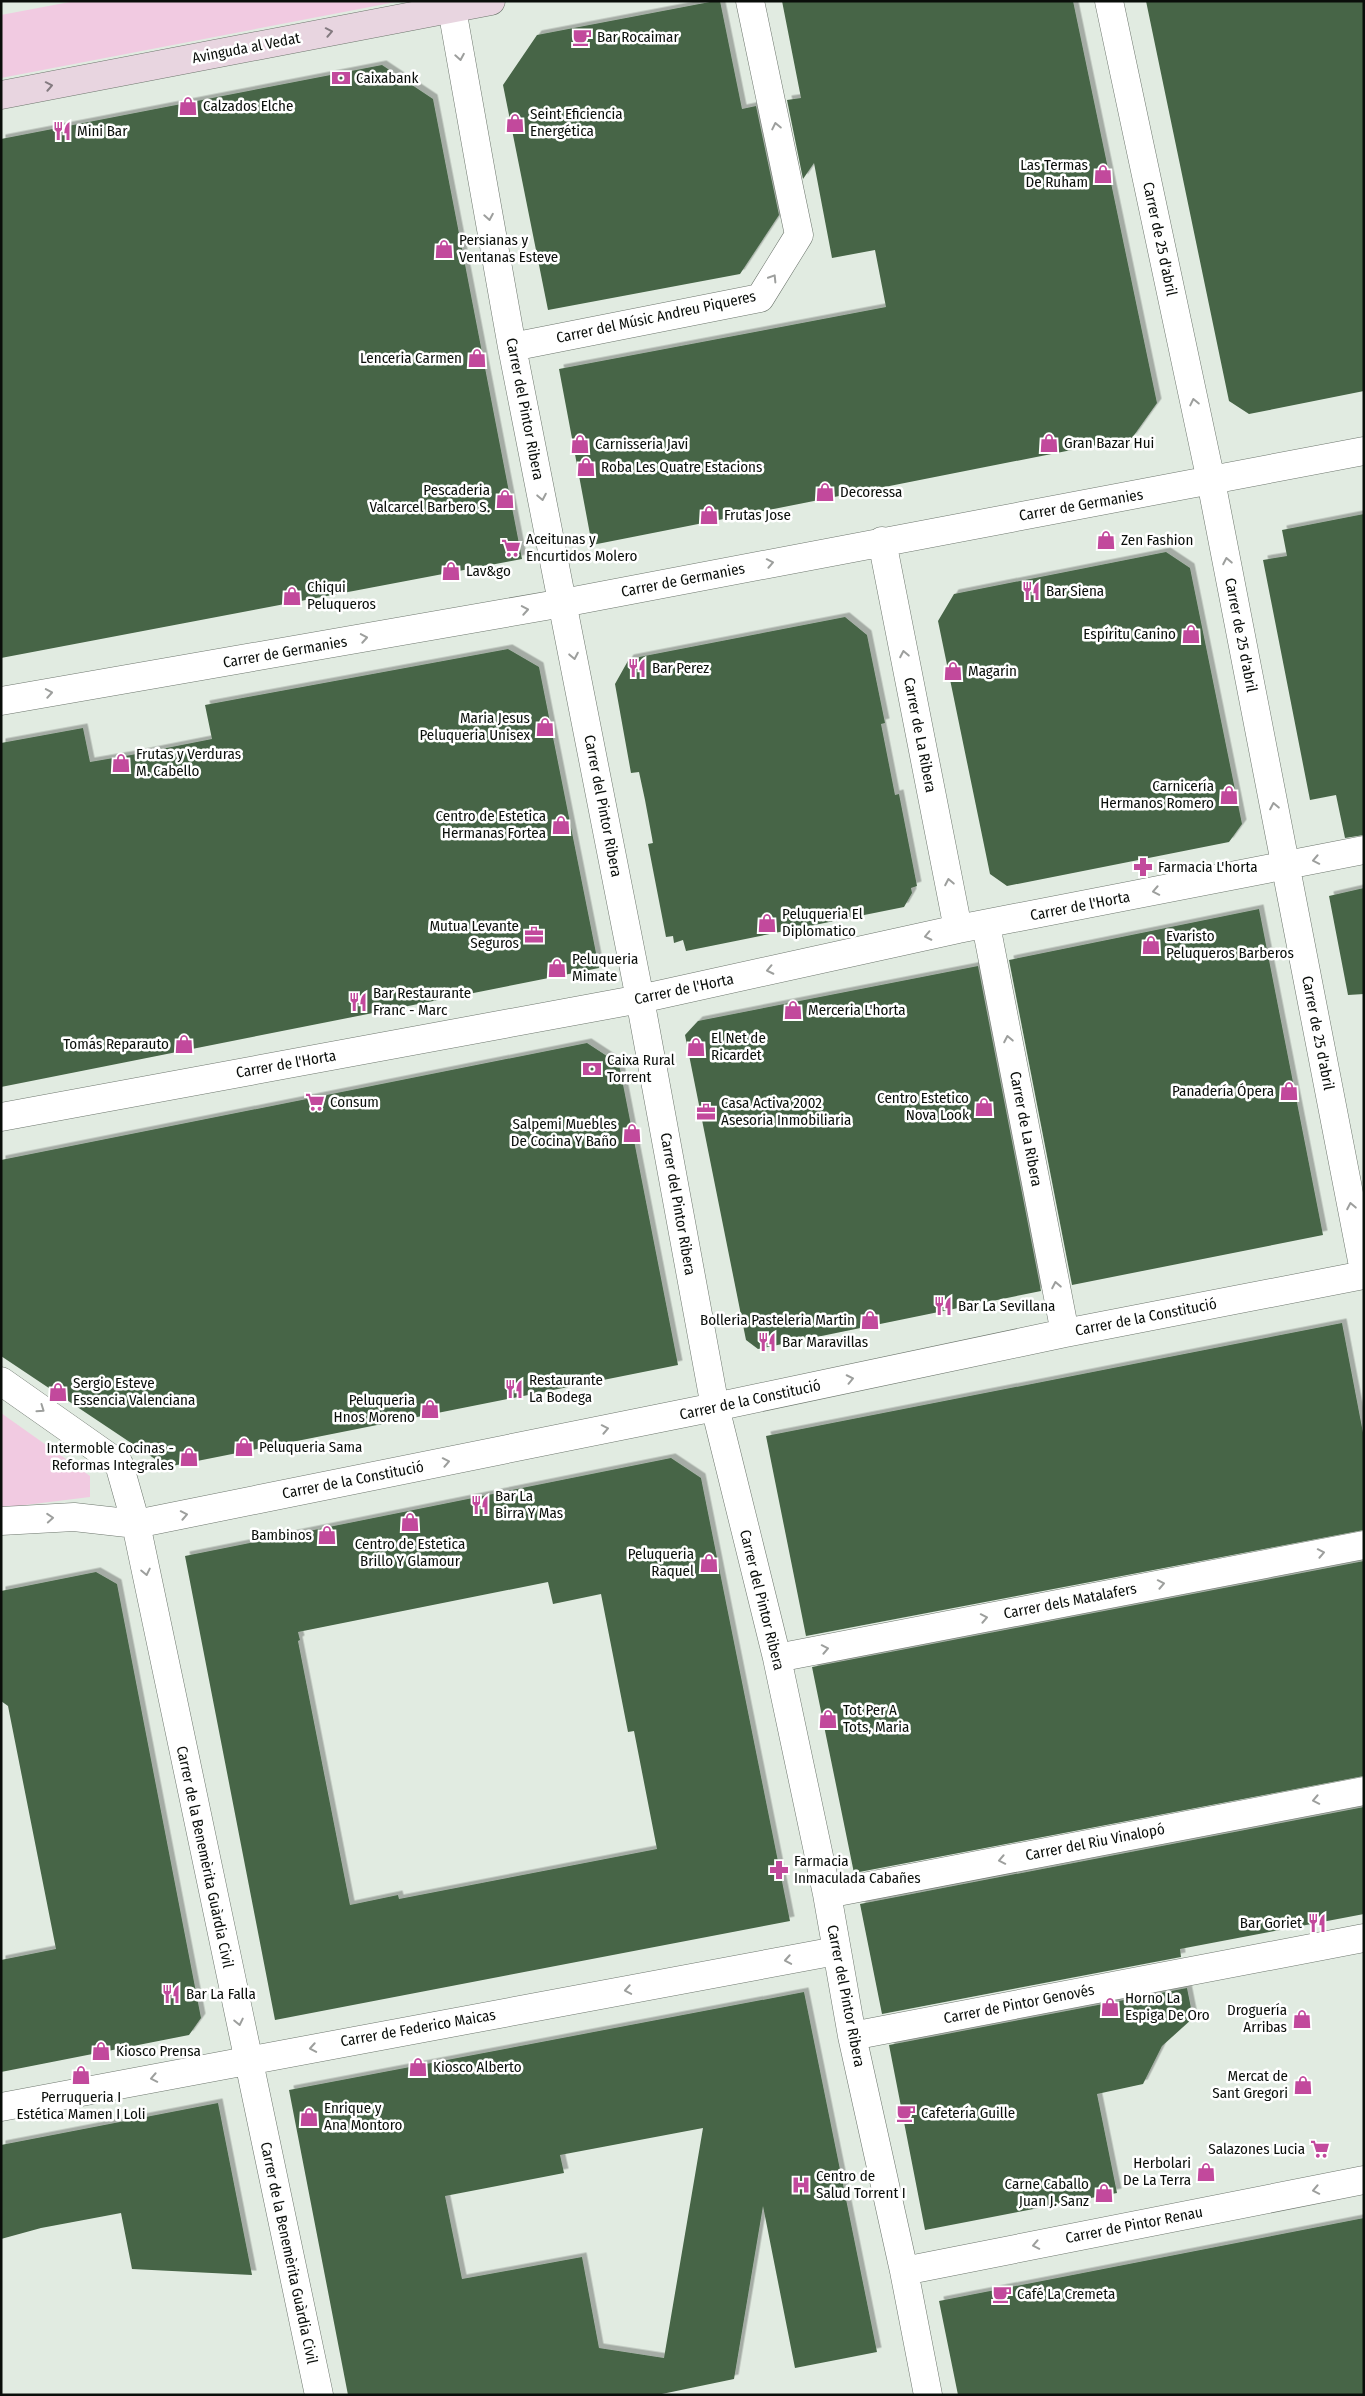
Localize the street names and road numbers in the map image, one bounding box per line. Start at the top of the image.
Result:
street label: Avinguda al Vedat [191,29,302,67]
street label: Carrer de 25 d'abril [1139,180,1181,298]
street label: Carrer del Músic Andreu Piqueres [555,287,757,347]
street label: Carrer del Pintor Ribera [502,336,548,482]
street label: Carrer de Germanies [1018,485,1144,525]
street label: Carrer de Germanies [620,559,746,601]
street label: Carrer de 25 d'abril [1221,576,1261,694]
street label: Carrer de Germanies [222,632,348,672]
street label: Carrer de La Ribera [900,676,940,794]
street label: Carrer del Pintor Ribera [580,733,626,879]
street label: Carrer de l'Horta [1029,888,1131,924]
street label: Carrer de l'Horta [633,970,735,1008]
street label: Carrer de 25 d'abril [1298,974,1338,1092]
street label: Carrer de l'Horta [235,1046,337,1082]
street label: Carrer de La Ribera [1006,1070,1046,1188]
street label: Carrer del Pintor Ribera [657,1131,699,1277]
street label: Carrer de la Constitució [1074,1294,1218,1340]
street label: Carrer de la Constitució [678,1376,822,1424]
street label: Carrer de la Constitució [281,1457,425,1503]
street label: Carrer del Pintor Ribera [736,1528,788,1672]
street label: Carrer dels Matalafers [1002,1579,1138,1623]
street label: Carrer de la Benemèrita Guàrdia Civil [173,1744,237,1970]
street label: Carrer del Riu Vinalopó [1024,1820,1166,1864]
street label: Carrer del Pintor Ribera [823,1923,869,2069]
street label: Carrer de Pintor Genovés [942,1981,1096,2027]
street label: Carrer de Federico Maicas [339,2005,497,2051]
street label: Carrer de la Benemèrita Guàrdia Civil [257,2140,321,2366]
street label: Carrer de Pintor Renau [1064,2203,1204,2247]

